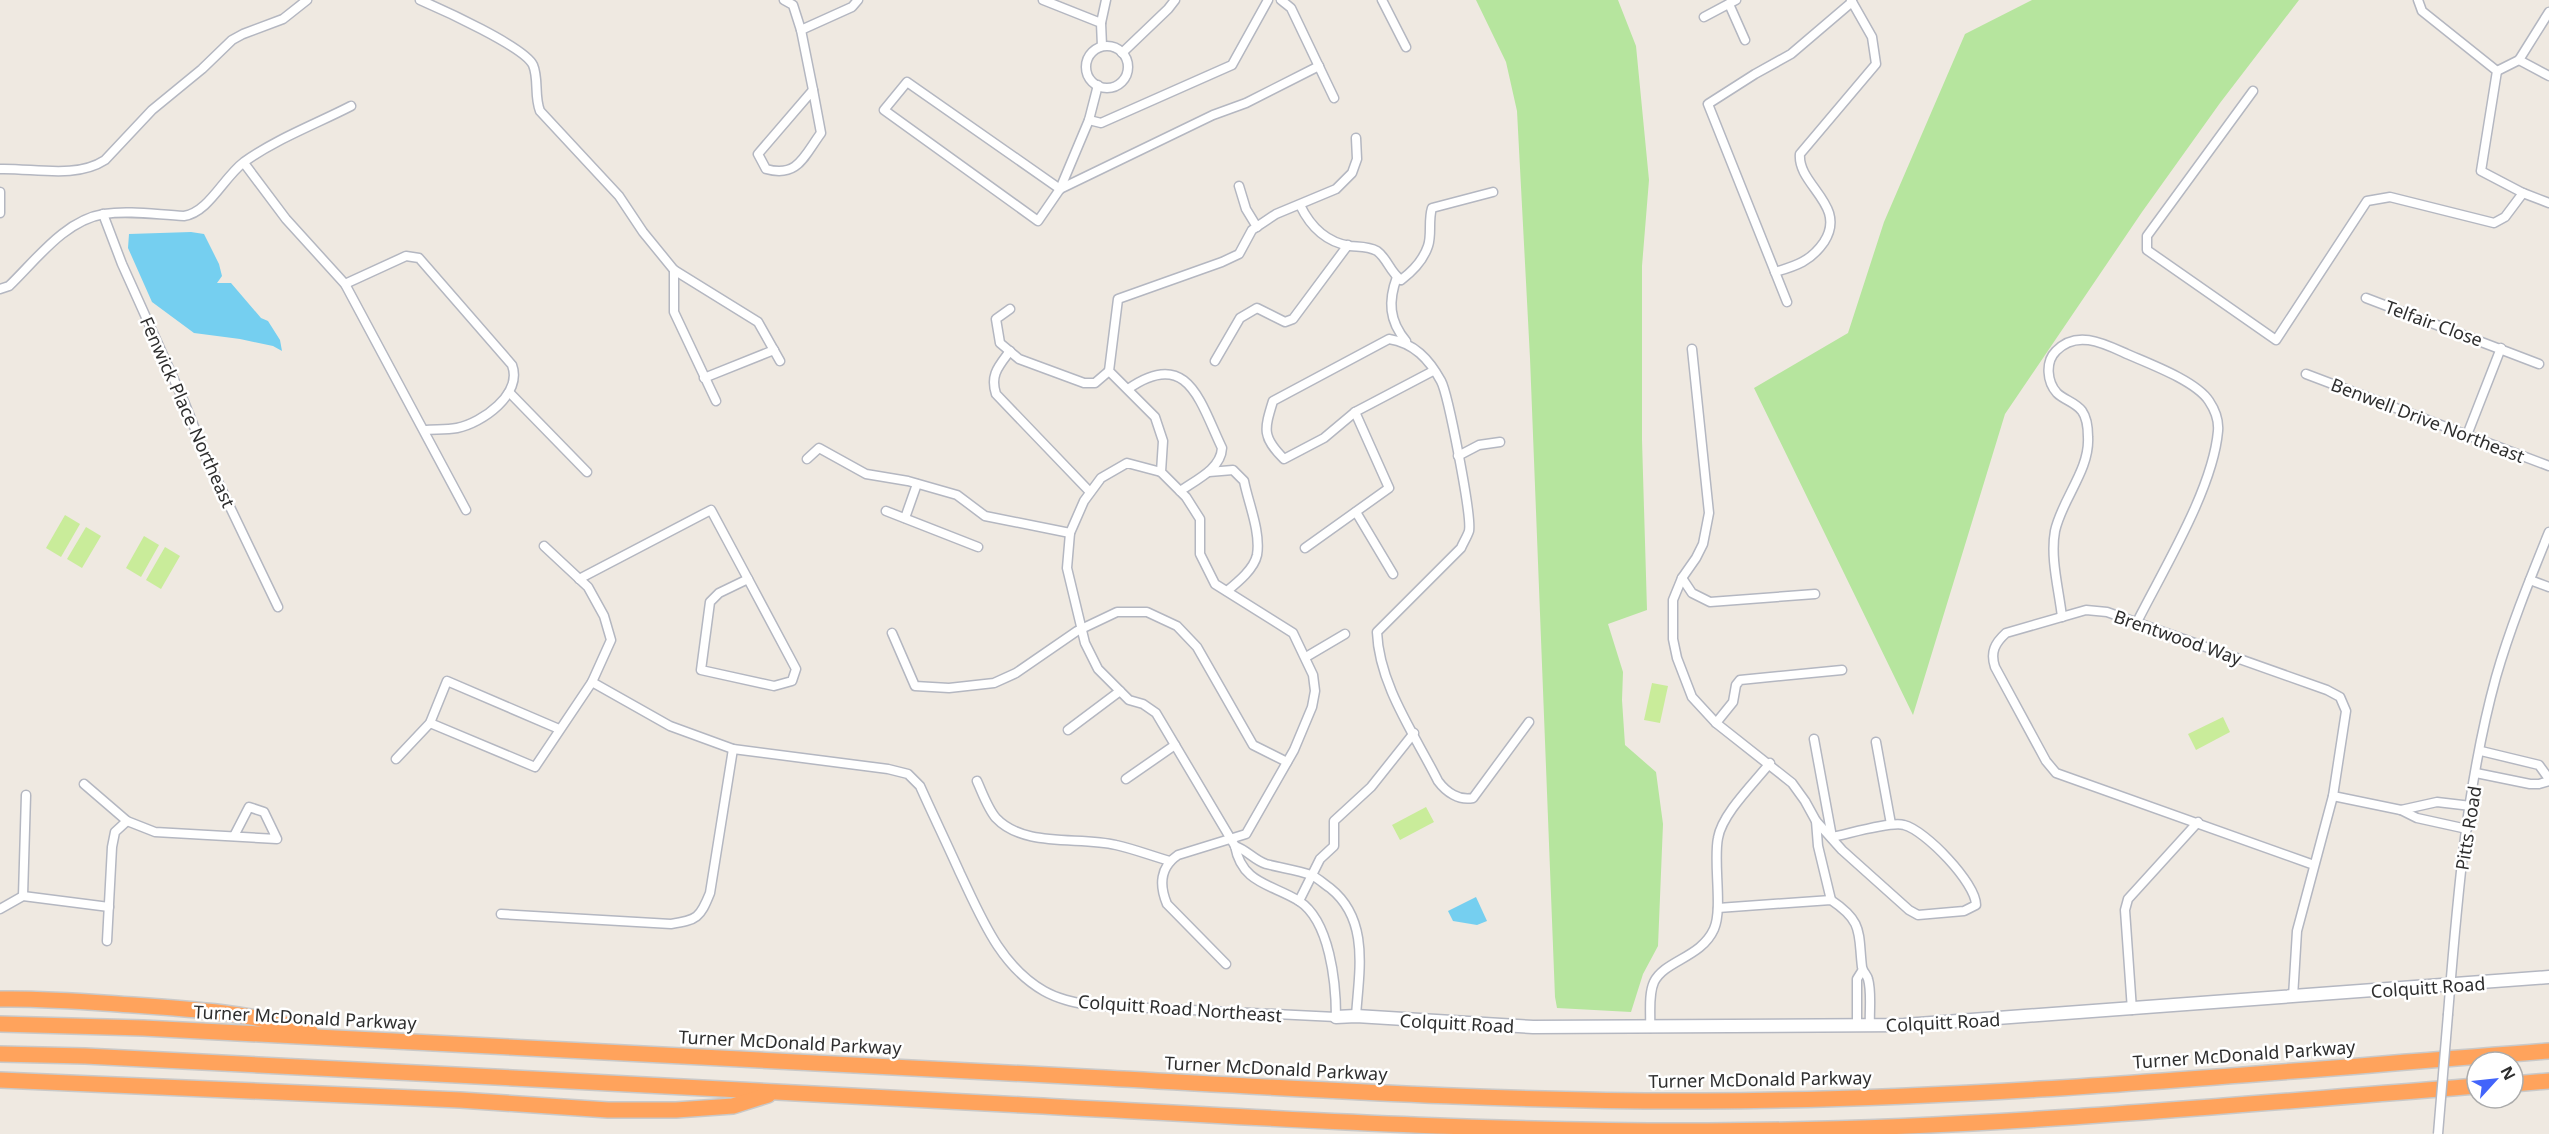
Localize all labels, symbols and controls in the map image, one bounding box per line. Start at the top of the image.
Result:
street label: Telfair Close [2382,294,2486,352]
street label: Fenwick Place Northeast [135,313,241,512]
street label: Benwell Drive Northeast [2328,372,2529,468]
street label: Brentwood Way [2111,604,2246,670]
street label: Pitts Road [2449,784,2487,872]
street label: Colquitt Road [2370,971,2486,1003]
street label: Colquitt Road Northeast [1077,989,1283,1027]
street label: Turner McDonald Parkway [193,999,418,1035]
street label: Colquitt Road [1885,1007,2001,1037]
street label: Colquitt Road [1399,1008,1515,1038]
street label: Turner McDonald Parkway [678,1024,903,1060]
street label: Turner McDonald Parkway [2132,1034,2357,1074]
street label: Turner McDonald Parkway [1164,1050,1389,1086]
north arrow [2465,1050,2525,1110]
text: N [2496,1062,2521,1084]
street label: Turner McDonald Parkway [1648,1065,1873,1093]

